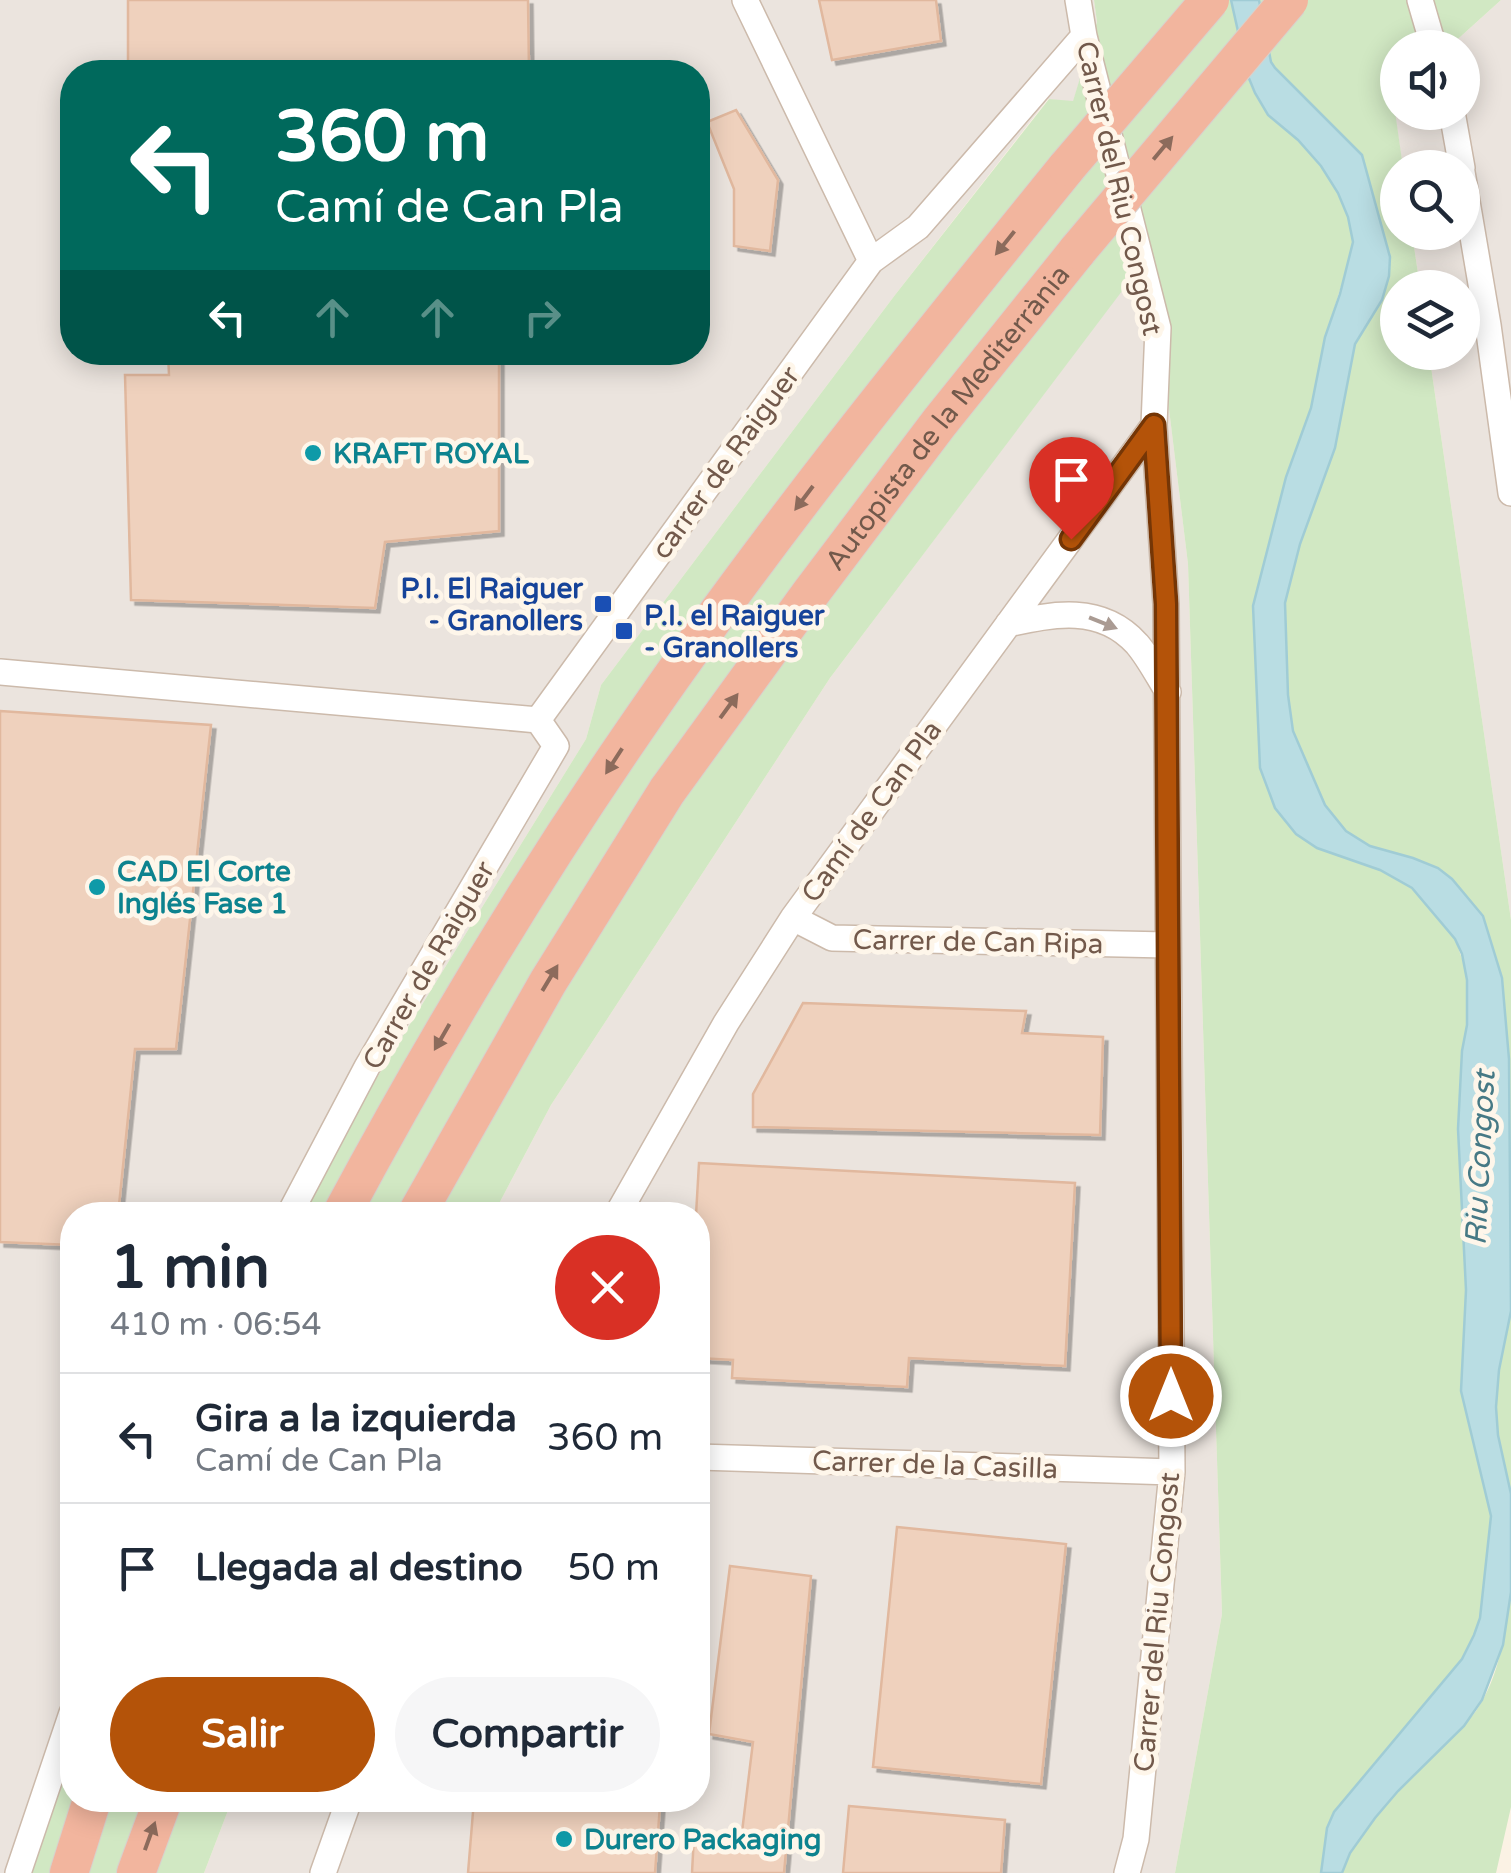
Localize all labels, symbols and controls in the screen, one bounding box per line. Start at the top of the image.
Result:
map controls [1380,30,1480,370]
button: sound [1380,30,1480,130]
street label: Carrer del Riu Congost [1069,38,1170,339]
text: 360 m [275,96,489,180]
icon: left [110,100,240,230]
one-way arrow [1152,136,1173,161]
button: search [1380,150,1480,250]
text: Camí de Can Pla [275,181,623,235]
one-way arrow [995,230,1016,255]
street label: Autopista de la Mediterrània [818,258,1077,577]
button: layers [1380,270,1480,370]
icon: left [200,290,255,345]
icon: ahead [305,290,360,345]
icon: ahead [410,290,465,345]
icon: right [515,290,570,345]
street label: carrer de Raiguer [644,359,807,566]
place label: KRAFT ROYAL [333,437,530,471]
pin [1029,437,1114,540]
marker: KRAFT ROYAL [302,442,324,464]
icon: arrive [1044,452,1099,507]
one-way arrow [794,485,814,511]
place label: P.I. El Raiguer - Granollers [400,572,584,638]
marker: P.I. El Raiguer - Granollers [592,593,614,615]
place label: P.I. el Raiguer - Granollers [644,599,826,665]
one-way arrow [1088,615,1118,631]
marker: P.I. el Raiguer - Granollers [613,620,635,642]
one-way arrow [718,693,738,720]
street label: Camí de Can Pla [794,714,949,909]
one-way arrow [605,748,623,775]
place label: CAD El Corte Inglés Fase 1 [117,855,291,921]
street label: Carrer de Raiguer [355,855,502,1076]
marker: CAD El Corte Inglés Fase 1 [86,876,108,898]
street label: Carrer de Can Ripa [852,923,1104,961]
one-way arrow [541,964,558,992]
one-way arrow [434,1023,451,1051]
water label: Riu Congost [1457,1066,1504,1246]
text: 1 min [110,1232,270,1304]
button: close [555,1235,660,1340]
text: 410 m · 06:54 [110,1306,322,1344]
position arrow [1119,1344,1223,1448]
text: Gira a la izquierda [195,1396,517,1442]
icon: left [110,1411,165,1466]
text: 360 m [547,1415,663,1461]
text: Camí de Can Pla [195,1442,443,1480]
street label: Carrer de la Casilla [811,1444,1059,1486]
street label: Carrer del Riu Congost [1127,1470,1187,1773]
icon: arrive [110,1541,165,1596]
text: Llegada al destino [195,1545,523,1591]
text: 50 m [568,1545,660,1591]
button: Salir [110,1677,375,1792]
button: Compartir [395,1677,660,1792]
one-way arrow [143,1821,158,1851]
place label: Durero Packaging [584,1823,821,1857]
marker: Durero Packaging [553,1828,575,1850]

